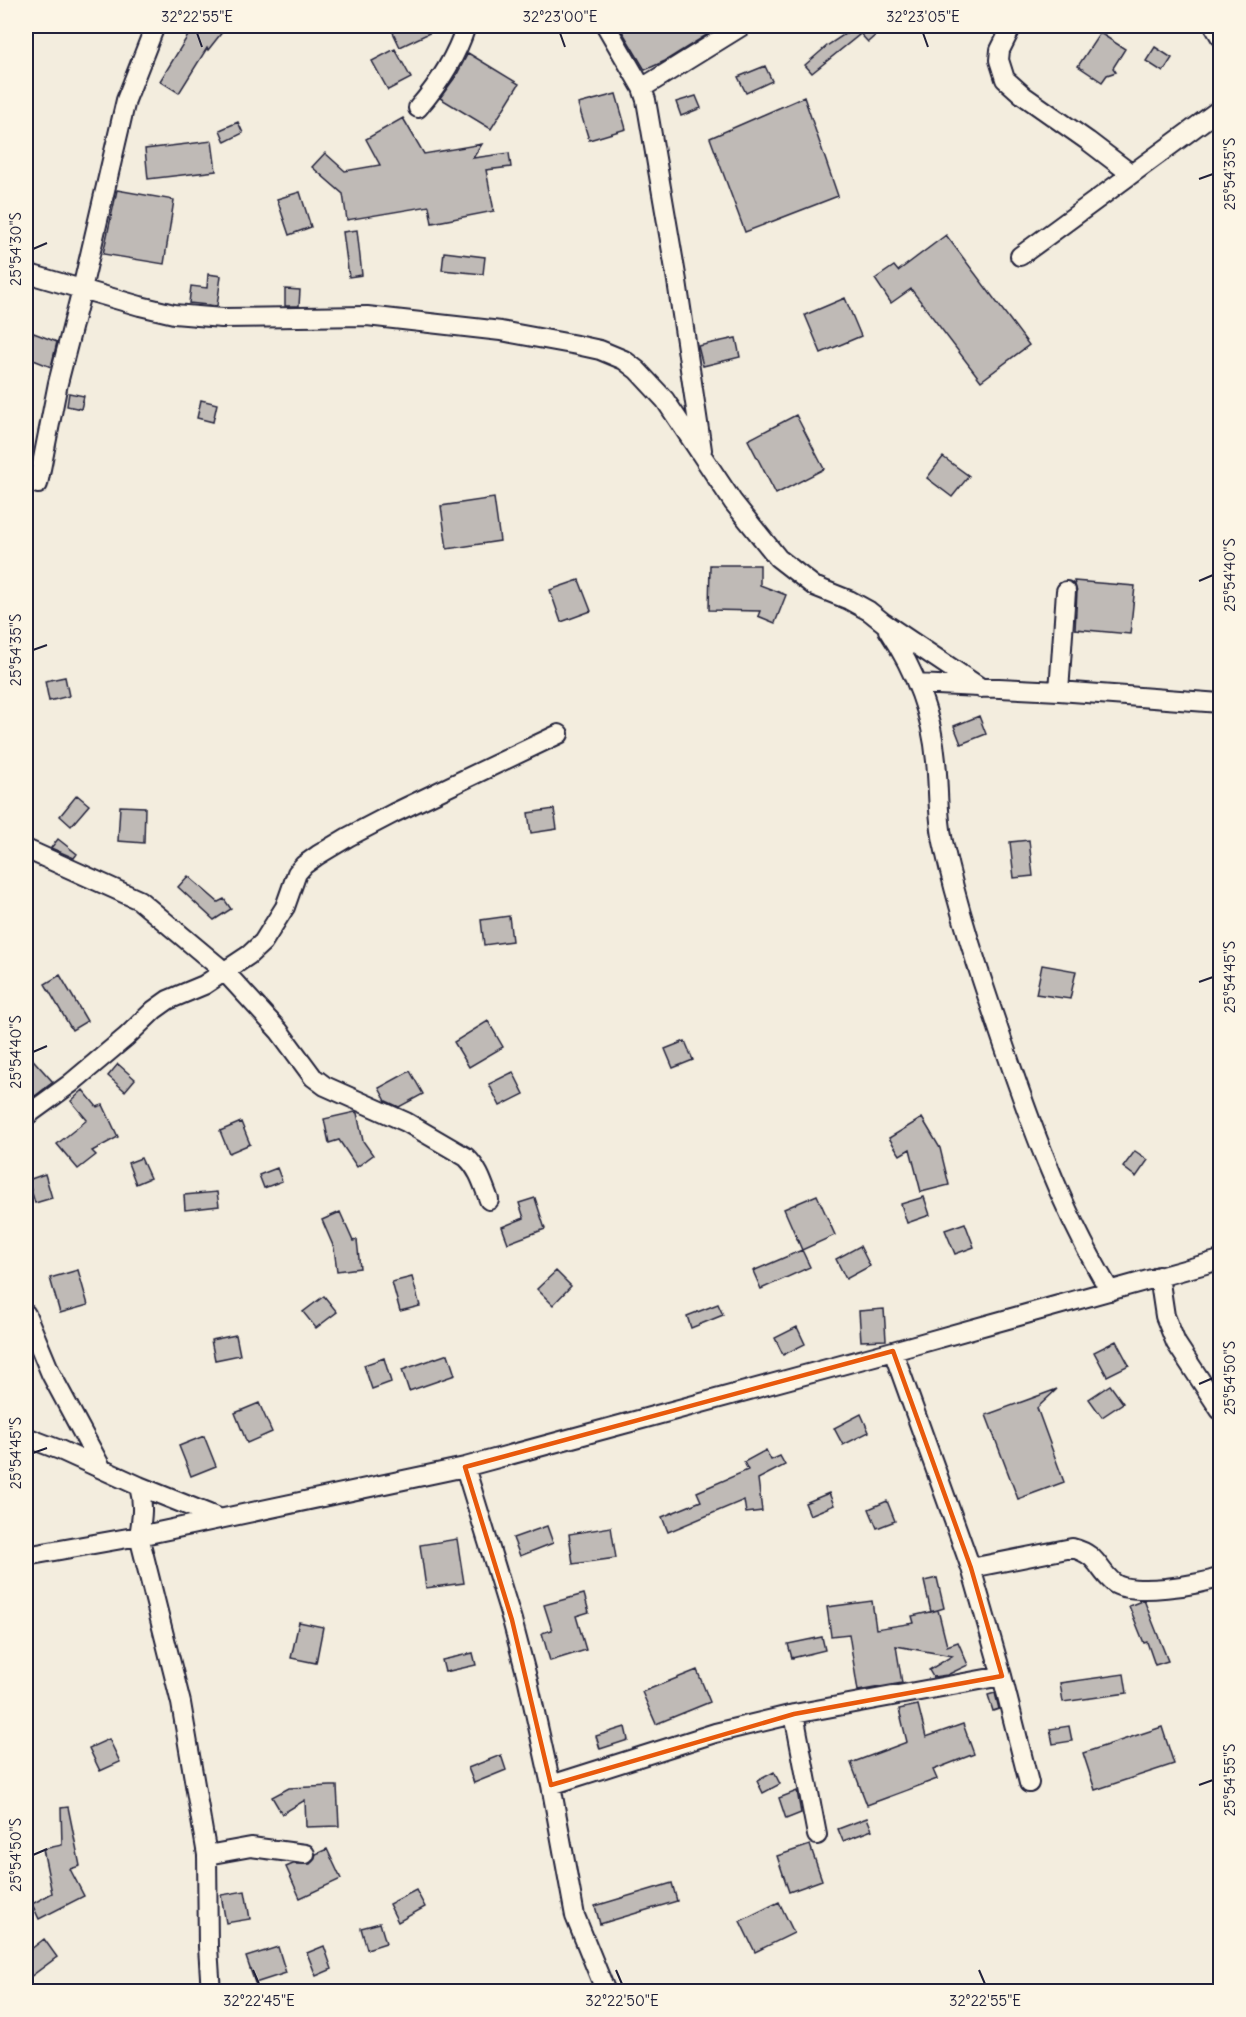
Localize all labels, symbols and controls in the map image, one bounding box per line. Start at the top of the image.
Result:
text: 32°22'55"E [161,7,233,26]
text: 32°23'00"E [522,7,598,26]
text: 32°23'05"E [886,7,960,26]
text: 25°54'35"S [1220,138,1239,210]
text: 25°54'30"S [6,212,25,286]
text: 25°54'40"S [1220,538,1239,612]
text: 25°54'35"S [6,614,25,686]
text: 25°54'45"S [1220,941,1239,1013]
text: 25°54'40"S [6,1015,25,1089]
text: 25°54'50"S [1220,1341,1239,1415]
text: 25°54'45"S [6,1417,25,1489]
text: 25°54'55"S [1220,1744,1239,1816]
text: 25°54'50"S [6,1818,25,1892]
text: 32°22'45"E [223,1991,295,2010]
text: 32°22'50"E [585,1991,659,2010]
text: 32°22'55"E [949,1991,1021,2010]

